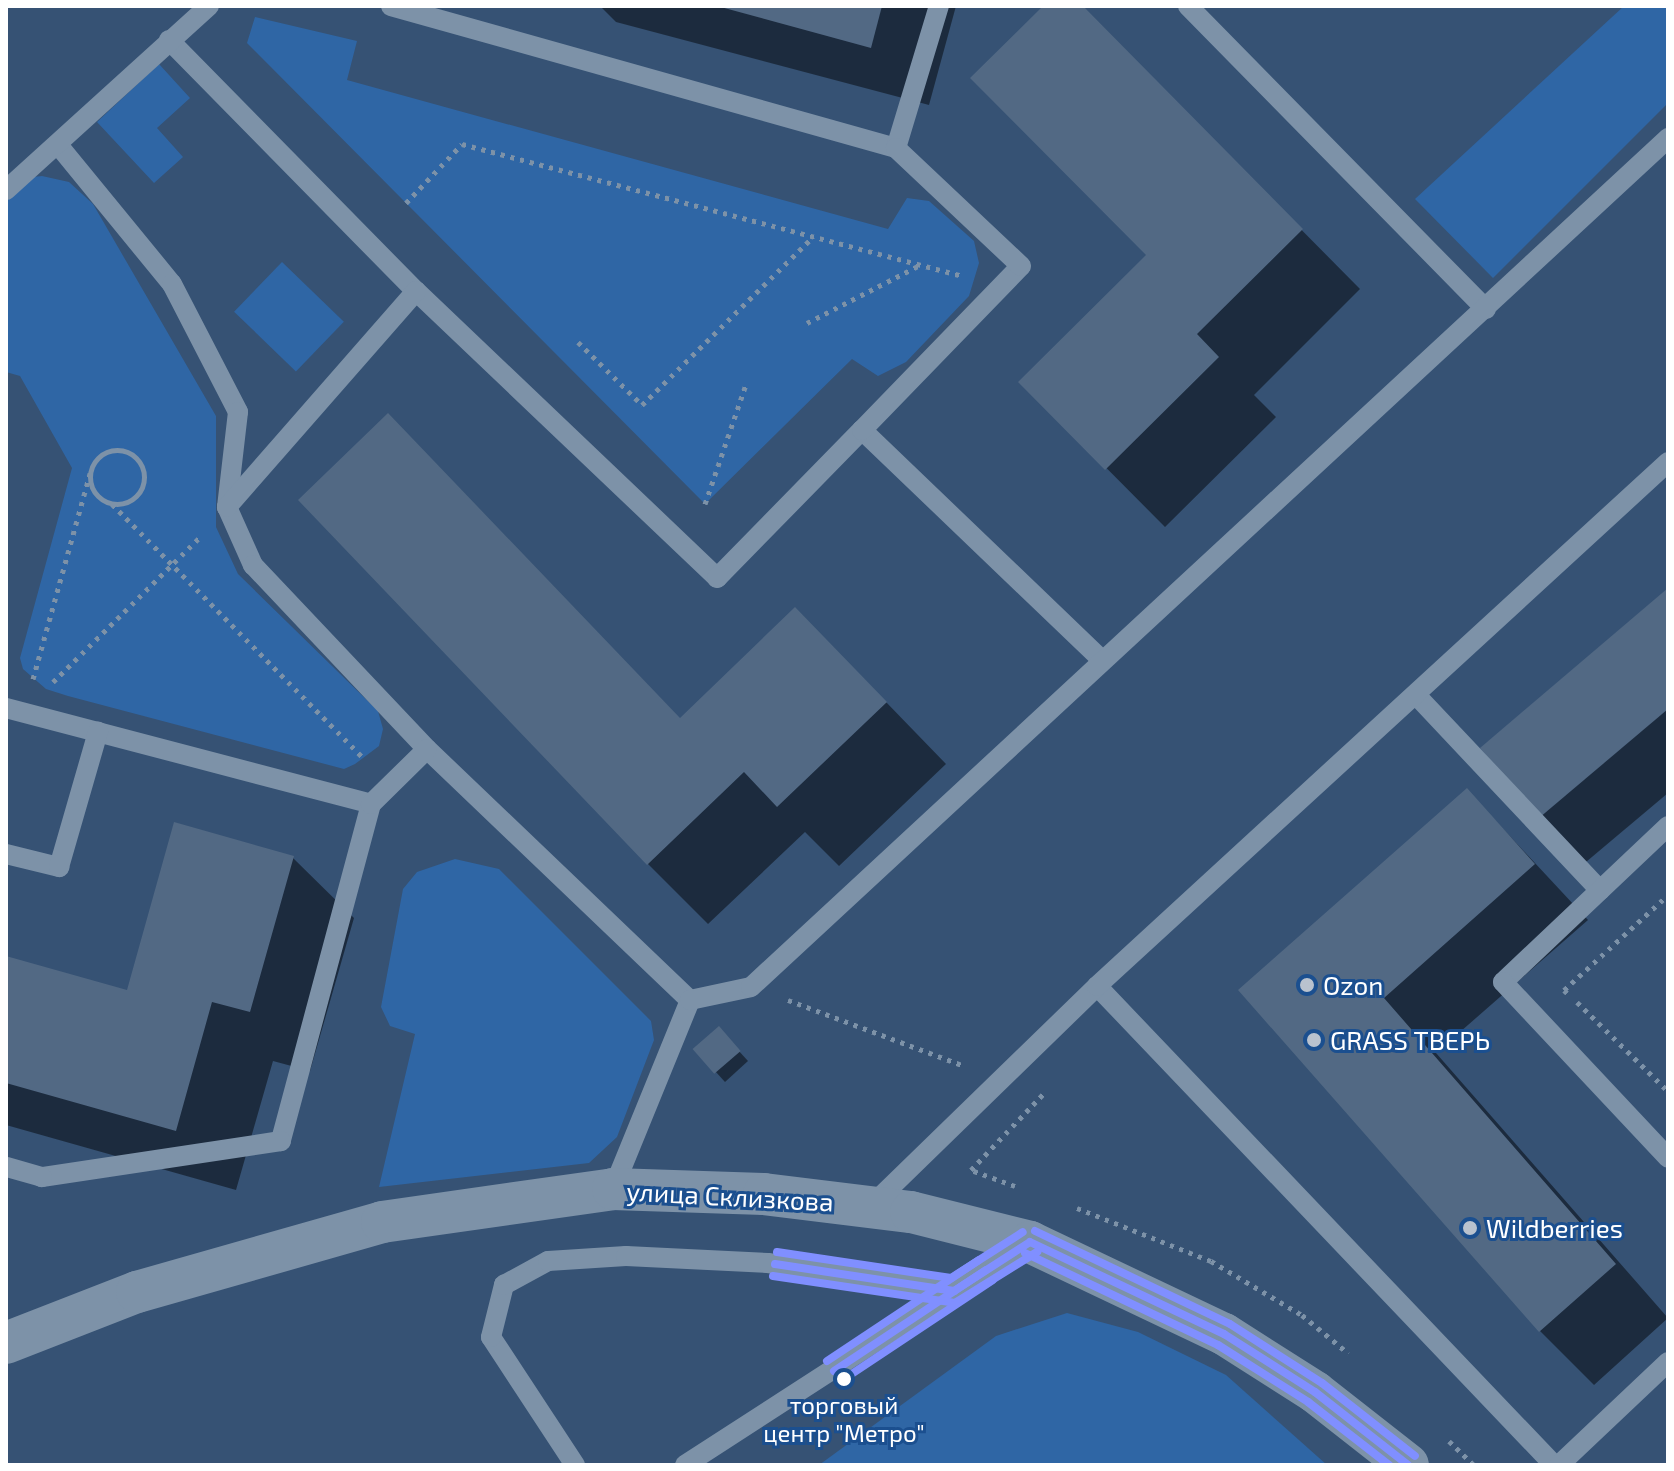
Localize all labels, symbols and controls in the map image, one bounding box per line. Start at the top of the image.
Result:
place label: Ozon [1323,969,1383,1001]
marker: Ozon [1298,976,1316,994]
place label: GRASS ТВЕРЬ [1330,1024,1490,1056]
marker: GRASS ТВЕРЬ [1305,1031,1323,1049]
street label: улица Склизкова [626,1175,834,1217]
place label: Wildberries [1486,1212,1623,1244]
marker: Wildberries [1461,1219,1479,1237]
marker: торговый центр "Метро" [836,1371,852,1387]
place label: торговый центр "Метро" [763,1391,925,1447]

